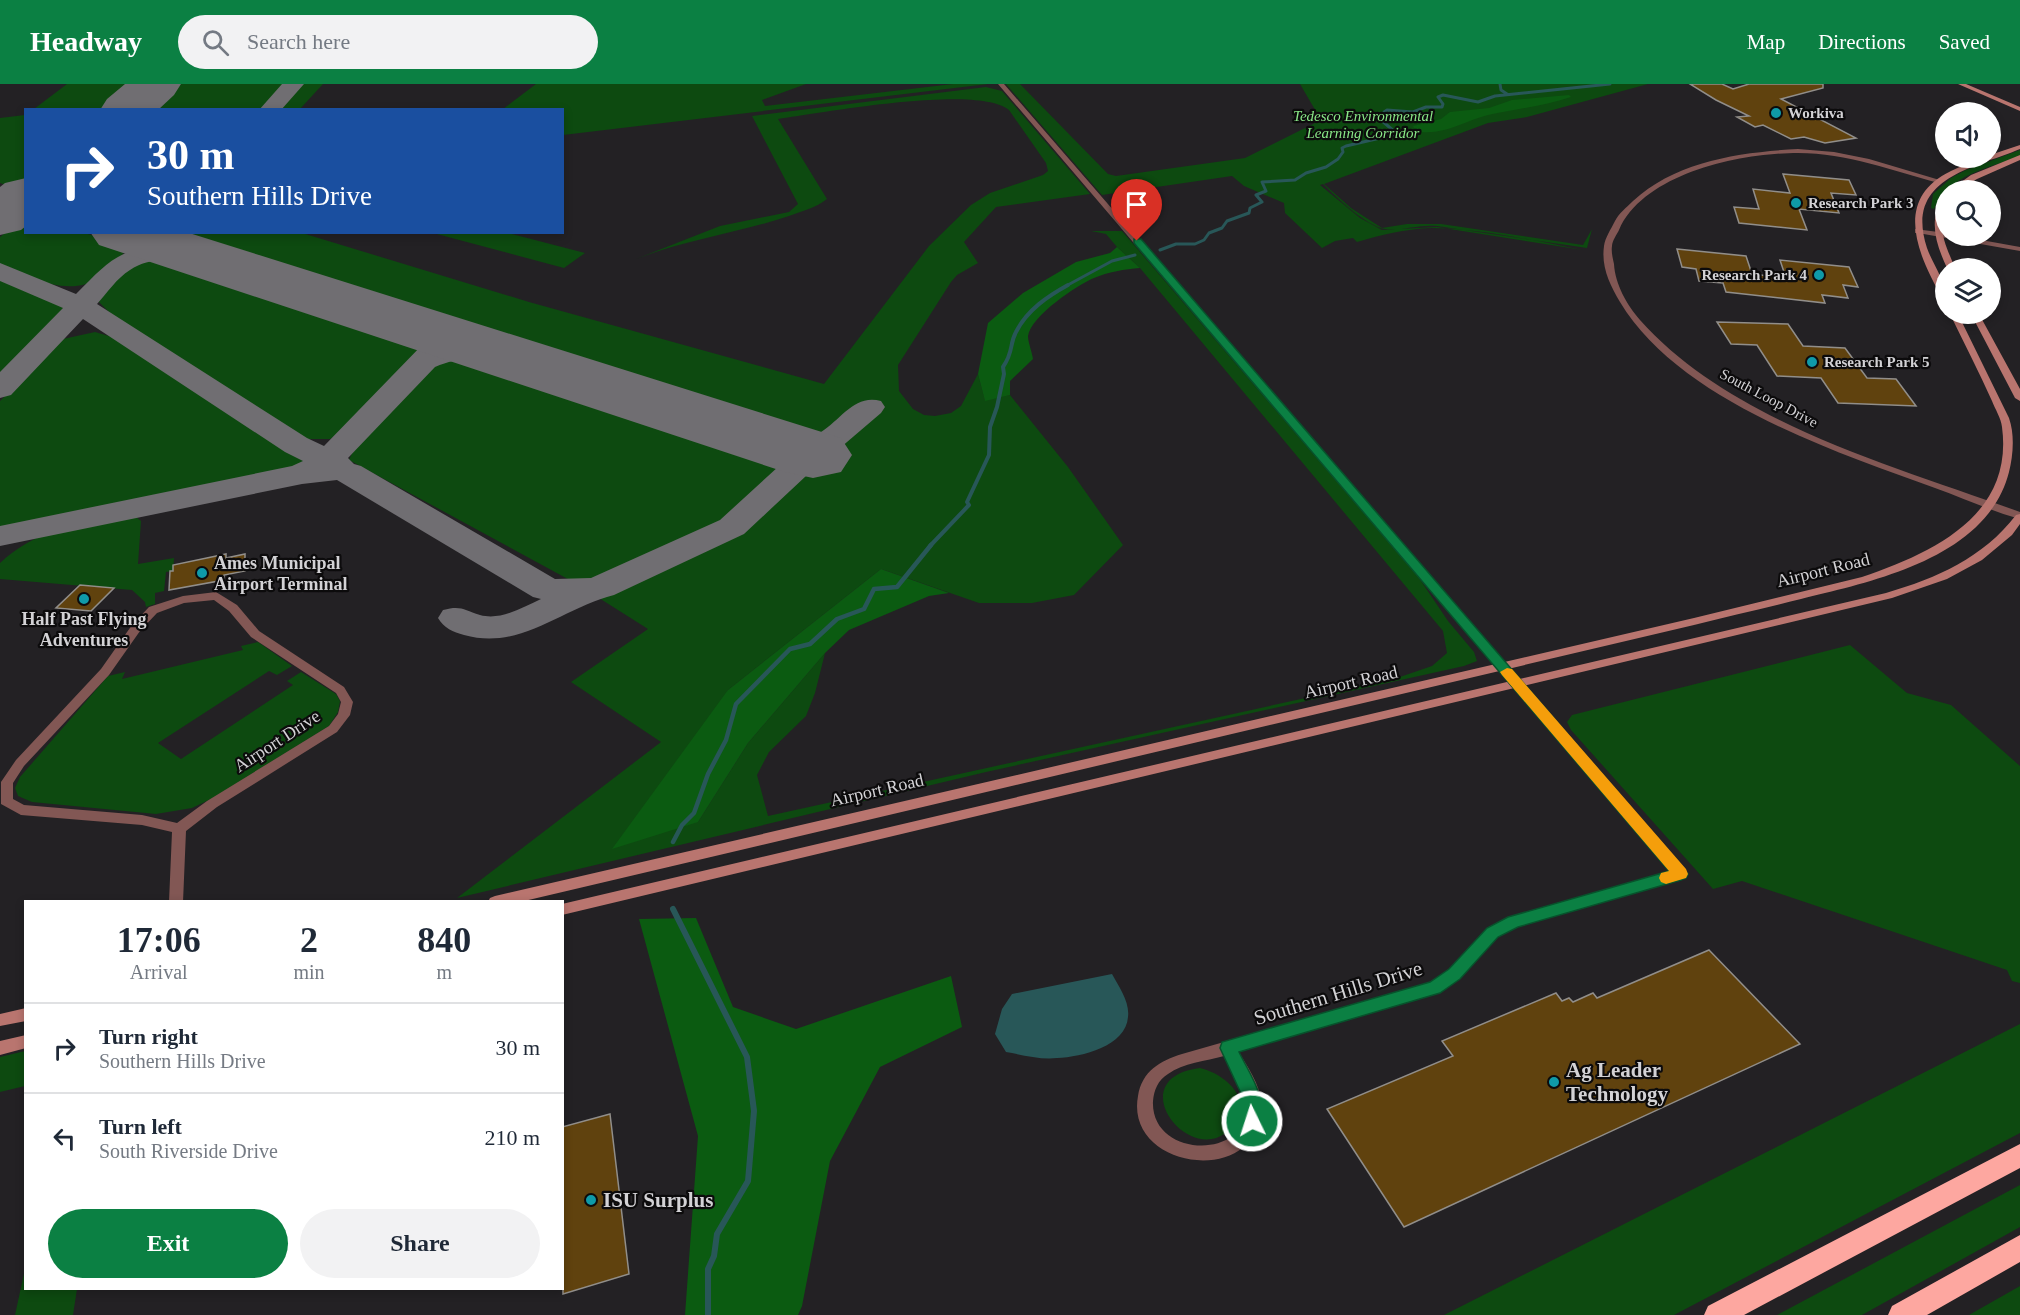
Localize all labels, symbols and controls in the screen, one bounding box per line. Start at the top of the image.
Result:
search box [178,15,598,69]
text: Headway [30,26,142,57]
icon: search [199,26,232,59]
text: Search here [247,29,350,54]
text: Map [1747,30,1785,54]
text: Directions [1818,30,1906,54]
text: Saved [1939,30,1990,54]
map controls [1935,102,2001,324]
button: sound [1935,102,2001,168]
place label: Workiva [1788,105,1844,121]
marker: Workiva [1769,106,1783,120]
park label: Tedesco Environmental Learning Corridor [1293,108,1433,141]
icon: right [48,132,126,210]
text: 30 m [147,132,235,178]
pin [1111,179,1162,241]
button: search [1935,180,2001,246]
text: Southern Hills Drive [147,181,372,211]
icon: arrive [1120,188,1153,221]
place label: Research Park 3 [1808,195,1914,211]
marker: Research Park 3 [1789,196,1803,210]
button: layers [1935,258,2001,324]
place label: Research Park 4 [1701,267,1807,283]
marker: Research Park 4 [1812,268,1826,282]
place label: Research Park 5 [1824,354,1930,370]
marker: Research Park 5 [1805,355,1819,369]
street label: South Loop Drive [1717,366,1821,431]
street label: Airport Road [1774,549,1872,591]
place label: Ames Municipal Airport Terminal [214,553,348,594]
marker: Ames Municipal Airport Terminal [195,566,209,580]
marker: Half Past Flying Adventures [77,592,91,606]
place label: Half Past Flying Adventures [22,609,147,650]
street label: Airport Road [1302,662,1400,702]
street label: Airport Drive [230,706,324,776]
street label: Airport Road [828,770,926,810]
text: 17:06 [117,920,201,960]
text: 2 [300,920,318,960]
text: 840 [417,920,471,960]
street label: Southern Hills Drive [1251,956,1425,1030]
text: Arrival [130,961,188,983]
text: min [293,961,325,983]
text: m [437,961,452,983]
text: Turn right [99,1024,198,1049]
icon: right [48,1032,81,1065]
text: 30 m [495,1035,540,1060]
text: Southern Hills Drive [99,1050,266,1072]
place label: Ag Leader Technology [1566,1058,1668,1106]
marker: Ag Leader Technology [1547,1075,1561,1089]
position arrow [1220,1089,1284,1153]
text: Turn left [99,1114,182,1139]
icon: left [48,1122,81,1155]
text: 210 m [484,1125,540,1150]
text: South Riverside Drive [99,1140,278,1162]
place label: ISU Surplus [603,1188,713,1212]
marker: ISU Surplus [584,1193,598,1207]
button: Exit [48,1209,288,1278]
button: Share [300,1209,540,1278]

